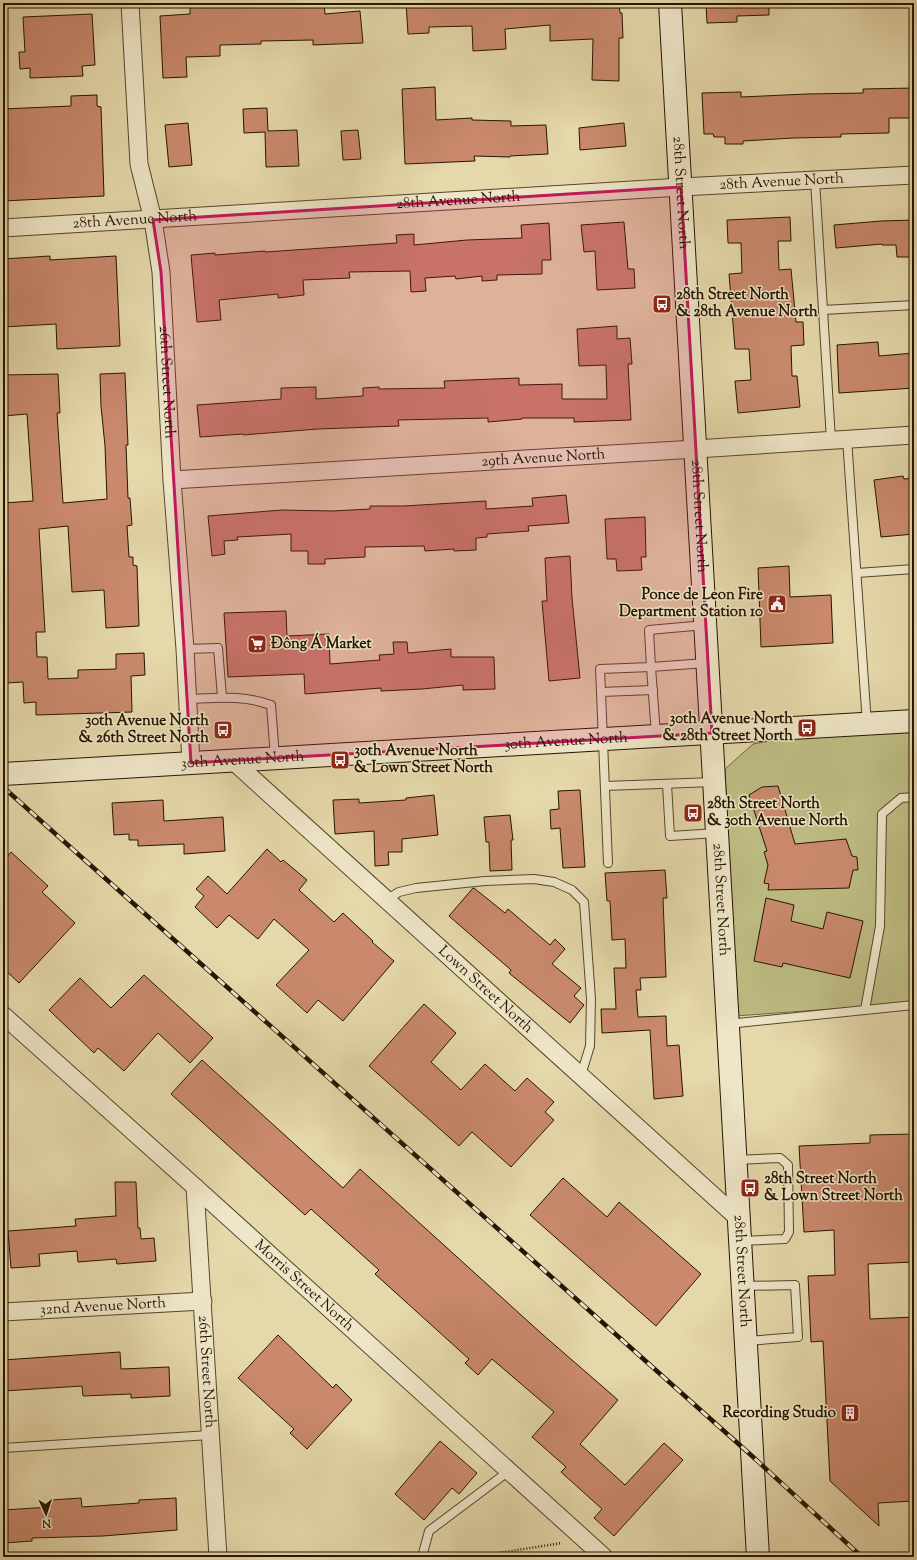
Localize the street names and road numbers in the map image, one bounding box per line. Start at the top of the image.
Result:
street label: 28th Street North [667,136,694,250]
street label: 28th Avenue North [719,168,845,196]
street label: 28th Avenue North [395,186,521,215]
street label: 28th Avenue North [72,206,198,234]
street label: 26th Street North [153,325,180,440]
street label: 29th Avenue North [481,444,606,472]
street label: 28th Street North [685,459,713,574]
street label: 30th Avenue North [504,727,629,755]
street label: 30th Avenue North [180,746,305,774]
street label: 28th Street North [707,842,734,957]
street label: Lown Street North [433,941,538,1038]
street label: 28th Street North [728,1214,755,1328]
street label: Morris Street North [250,1235,359,1337]
street label: 32nd Avenue North [39,1293,167,1320]
street label: 26th Street North [192,1315,220,1429]

